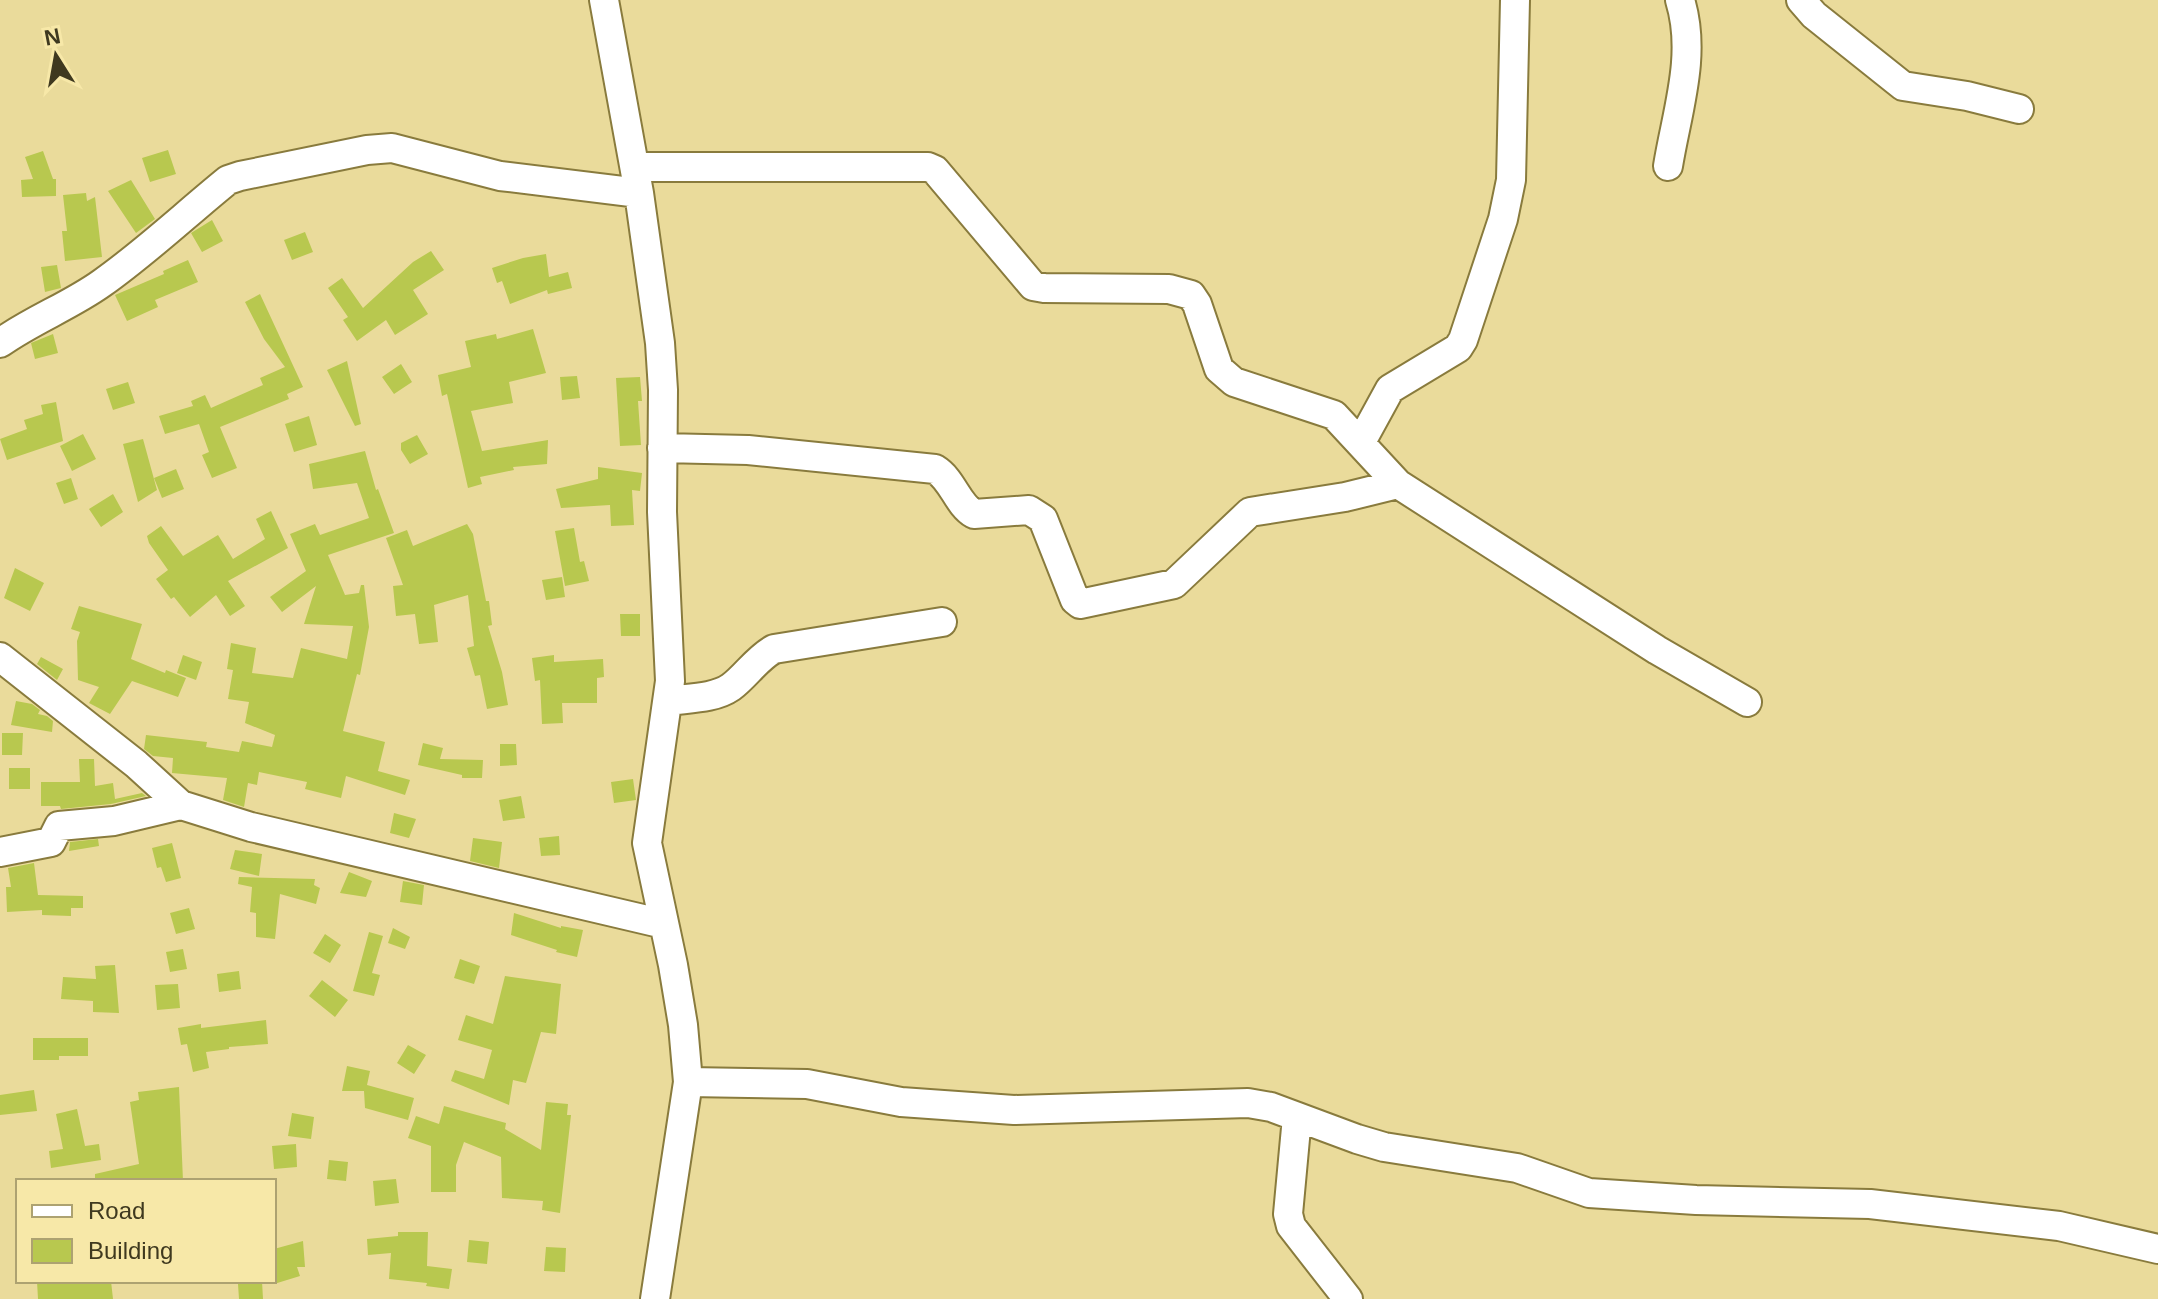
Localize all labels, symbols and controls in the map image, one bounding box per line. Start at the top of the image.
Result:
north arrow [16,16,96,96]
text: N [42,23,62,51]
legend [16,1179,276,1283]
text: Road [88,1197,145,1224]
text: Building [88,1237,173,1264]

